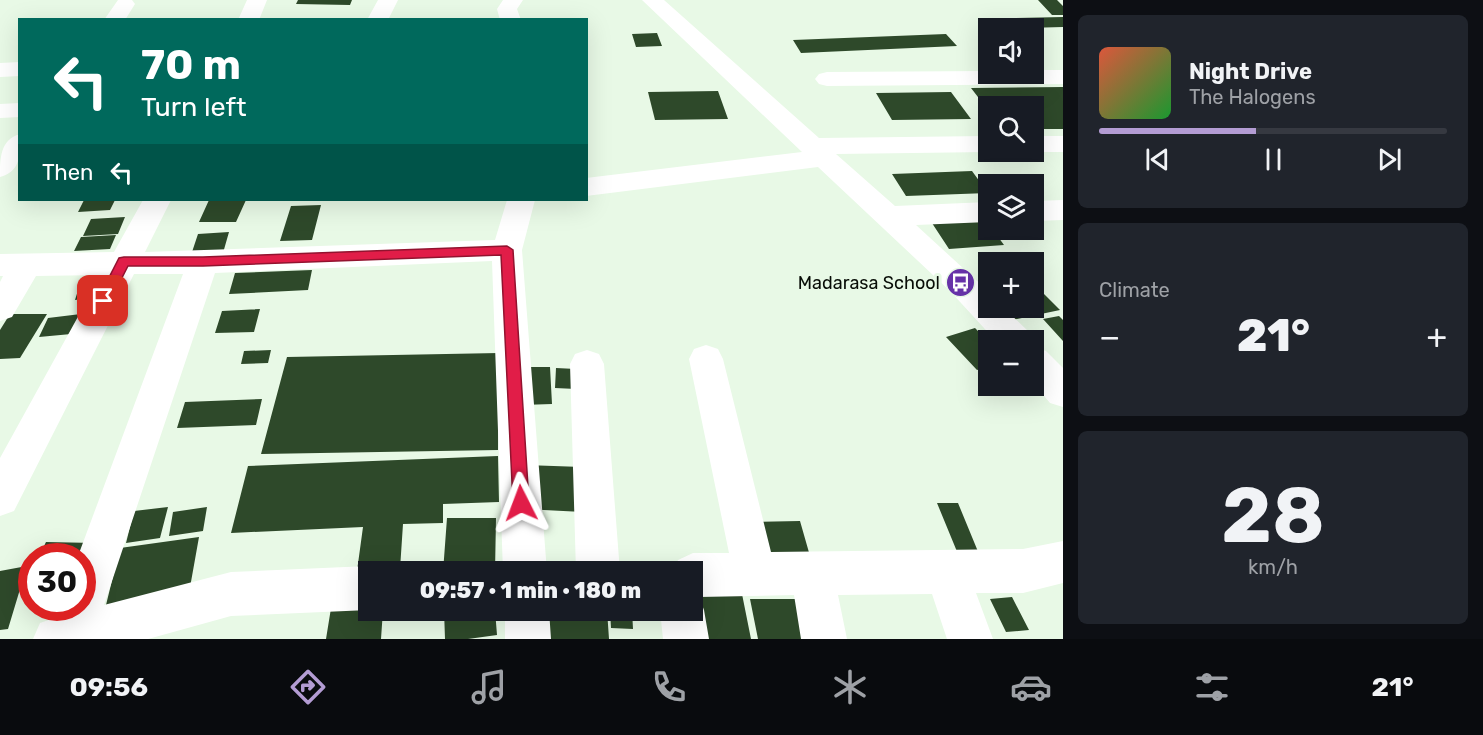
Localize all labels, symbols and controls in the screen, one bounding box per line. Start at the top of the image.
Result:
map controls [978,18,1044,396]
button: sound [978,18,1044,84]
text: 70 m [141,40,241,90]
icon: left [42,42,120,120]
text: Night Drive [1189,58,1312,85]
text: The Halogens [1189,85,1316,109]
text: Turn left [141,91,246,123]
button: search [978,96,1044,162]
icon: previous [1141,143,1174,176]
icon: pause [1257,143,1290,176]
icon: next [1373,143,1406,176]
icon: left [105,156,138,189]
text: Then [42,159,93,186]
button: layers [978,174,1044,240]
button: + [978,252,1044,318]
bus stop icon: Madarasa School [945,267,977,299]
place label: Madarasa School [798,272,940,294]
pin [77,275,128,326]
text: Climate [1099,278,1170,302]
icon: arrive [86,284,119,317]
text: 21° [1237,309,1310,362]
text: − [1099,317,1120,356]
text: + [1426,317,1447,356]
button: − [978,330,1044,396]
text: 28 [1221,469,1325,562]
position arrow [489,471,553,535]
speed limit sign: 30 [18,543,96,621]
text: km/h [1248,555,1298,579]
text: 09:57 · 1 min · 180 m [420,577,641,604]
icon: directions [287,666,329,708]
icon: music [468,666,510,708]
icon: phone [648,666,690,708]
icon: climate [829,666,871,708]
icon: car [1010,666,1052,708]
icon: filters [1191,666,1233,708]
text: 09:56 [69,671,148,703]
text: 21° [1371,671,1414,703]

